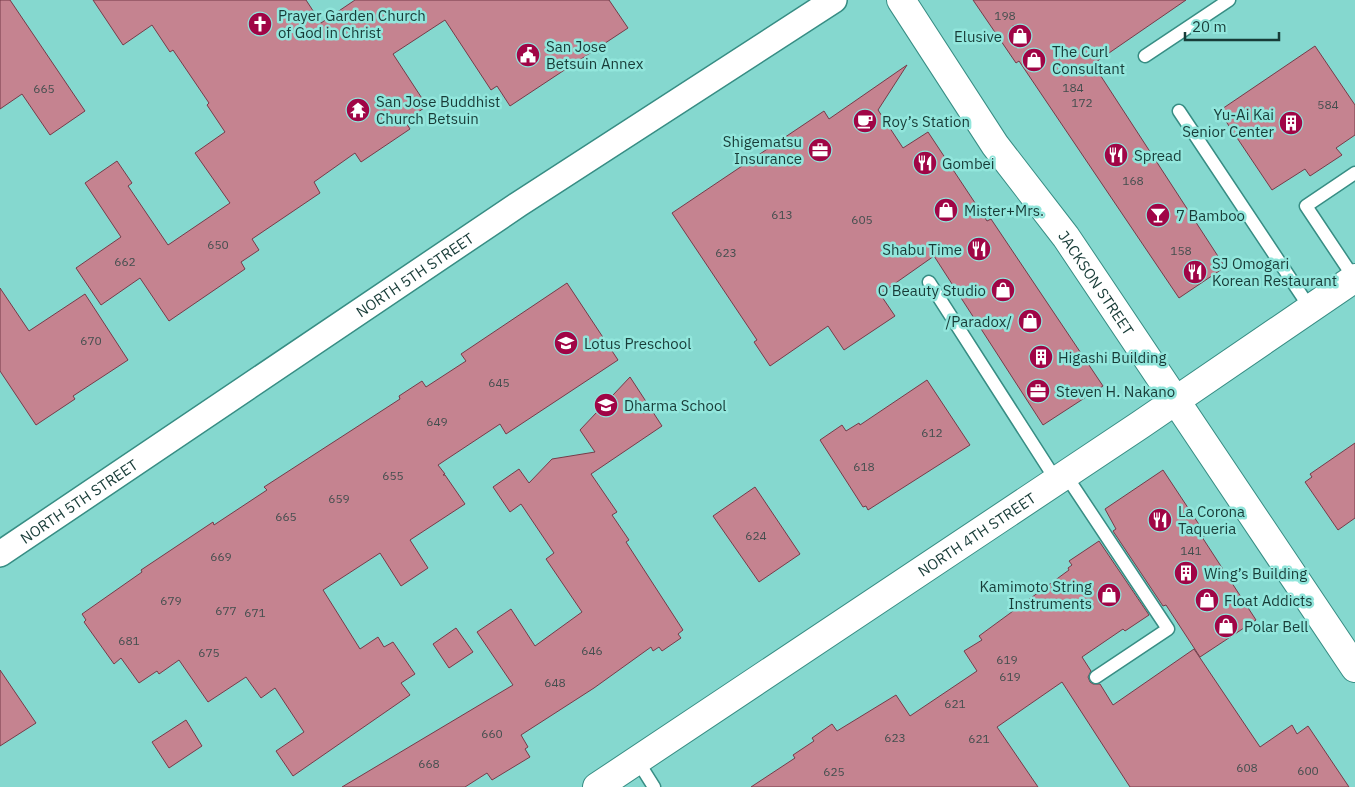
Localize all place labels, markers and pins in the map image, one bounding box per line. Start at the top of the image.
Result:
place label: Prayer Garden Church of God in Christ [278,6,426,42]
church icon: Prayer Garden Church of God in Christ [247,11,273,37]
shop icon: Elusive [1007,23,1033,49]
place label: Elusive [954,27,1002,46]
place label: San Jose Betsuin Annex [546,37,644,73]
public building icon: San Jose Betsuin Annex [515,42,541,68]
place label: The Curl Consultant [1052,42,1125,78]
shop icon: The Curl Consultant [1021,47,1047,73]
place label: San Jose Buddhist Church Betsuin [376,92,500,128]
temple icon: San Jose Buddhist Church Betsuin [345,97,371,123]
place label: Yu-Ai Kai Senior Center [1182,105,1274,141]
cafe icon: Roy’s Station [852,108,878,134]
building icon: Yu-Ai Kai Senior Center [1278,110,1304,136]
place label: Roy’s Station [882,112,970,131]
place label: Shigematsu Insurance [723,132,802,168]
office icon: Shigematsu Insurance [807,137,833,163]
restaurant icon: Spread [1103,142,1129,168]
place label: Spread [1134,146,1182,165]
restaurant icon: Gombei [912,150,938,176]
place label: Gombei [942,154,995,173]
shop icon: Mister+Mrs. [933,197,959,223]
place label: Mister+Mrs. [964,201,1044,220]
bar icon: 7 Bamboo [1145,202,1171,228]
place label: 7 Bamboo [1176,206,1245,225]
restaurant icon: Shabu Time [966,236,992,262]
place label: Shabu Time [882,240,962,259]
place label: SJ Omogari Korean Restaurant [1212,254,1337,290]
restaurant icon: SJ Omogari Korean Restaurant [1182,259,1208,285]
shop icon: O Beauty Studio [990,277,1016,303]
place label: O Beauty Studio [878,281,986,300]
shop icon: /Paradox/ [1017,308,1043,334]
place label: /Paradox/ [946,312,1012,331]
school or university icon: Lotus Preschool [553,330,579,356]
place label: Lotus Preschool [584,334,691,353]
building icon: Higashi Building [1028,344,1054,370]
place label: Higashi Building [1058,348,1166,367]
office icon: Steven H. Nakano [1025,378,1051,404]
place label: Steven H. Nakano [1056,382,1175,401]
school or university icon: Dharma School [593,392,619,418]
place label: Dharma School [624,396,726,415]
place label: La Corona Taqueria [1178,502,1245,538]
restaurant icon: La Corona Taqueria [1147,507,1173,533]
building icon: Wing’s Building [1173,560,1199,586]
place label: Wing’s Building [1204,564,1307,583]
place label: Kamimoto String Instruments [980,577,1092,613]
shop icon: Kamimoto String Instruments [1096,582,1122,608]
shop icon: Float Addicts [1194,587,1220,613]
place label: Float Addicts [1224,591,1313,610]
shop icon: Polar Bell [1213,613,1239,639]
place label: Polar Bell [1244,617,1308,636]

